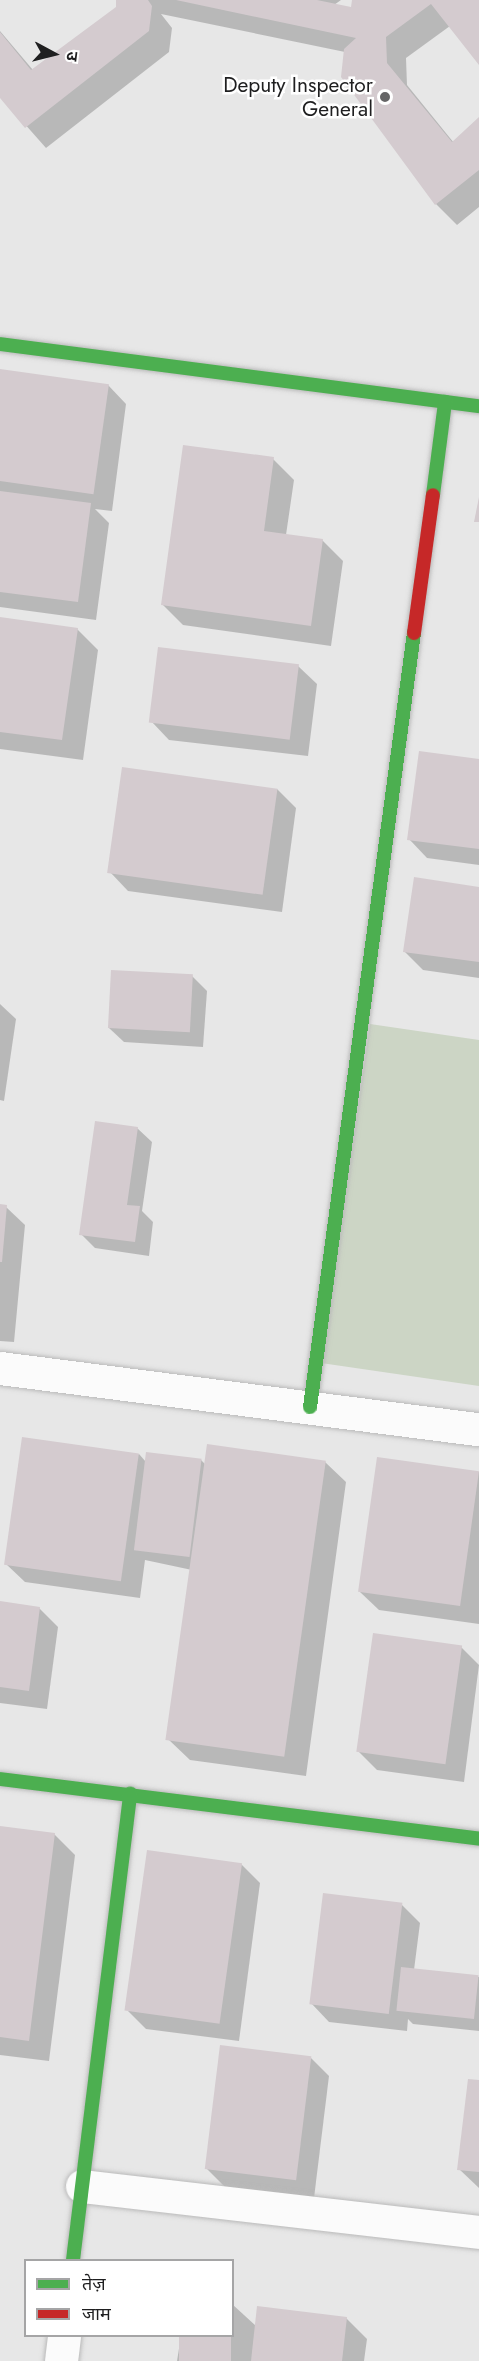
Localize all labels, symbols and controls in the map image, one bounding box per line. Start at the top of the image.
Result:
north arrow [24,24,84,84]
text: उ [60,50,84,62]
place label: Deputy Inspector General [223,72,373,122]
marker: Deputy Inspector General [378,90,392,104]
legend [24,2259,234,2337]
text: तेज़ [82,2271,106,2297]
text: जाम [82,2301,111,2327]

